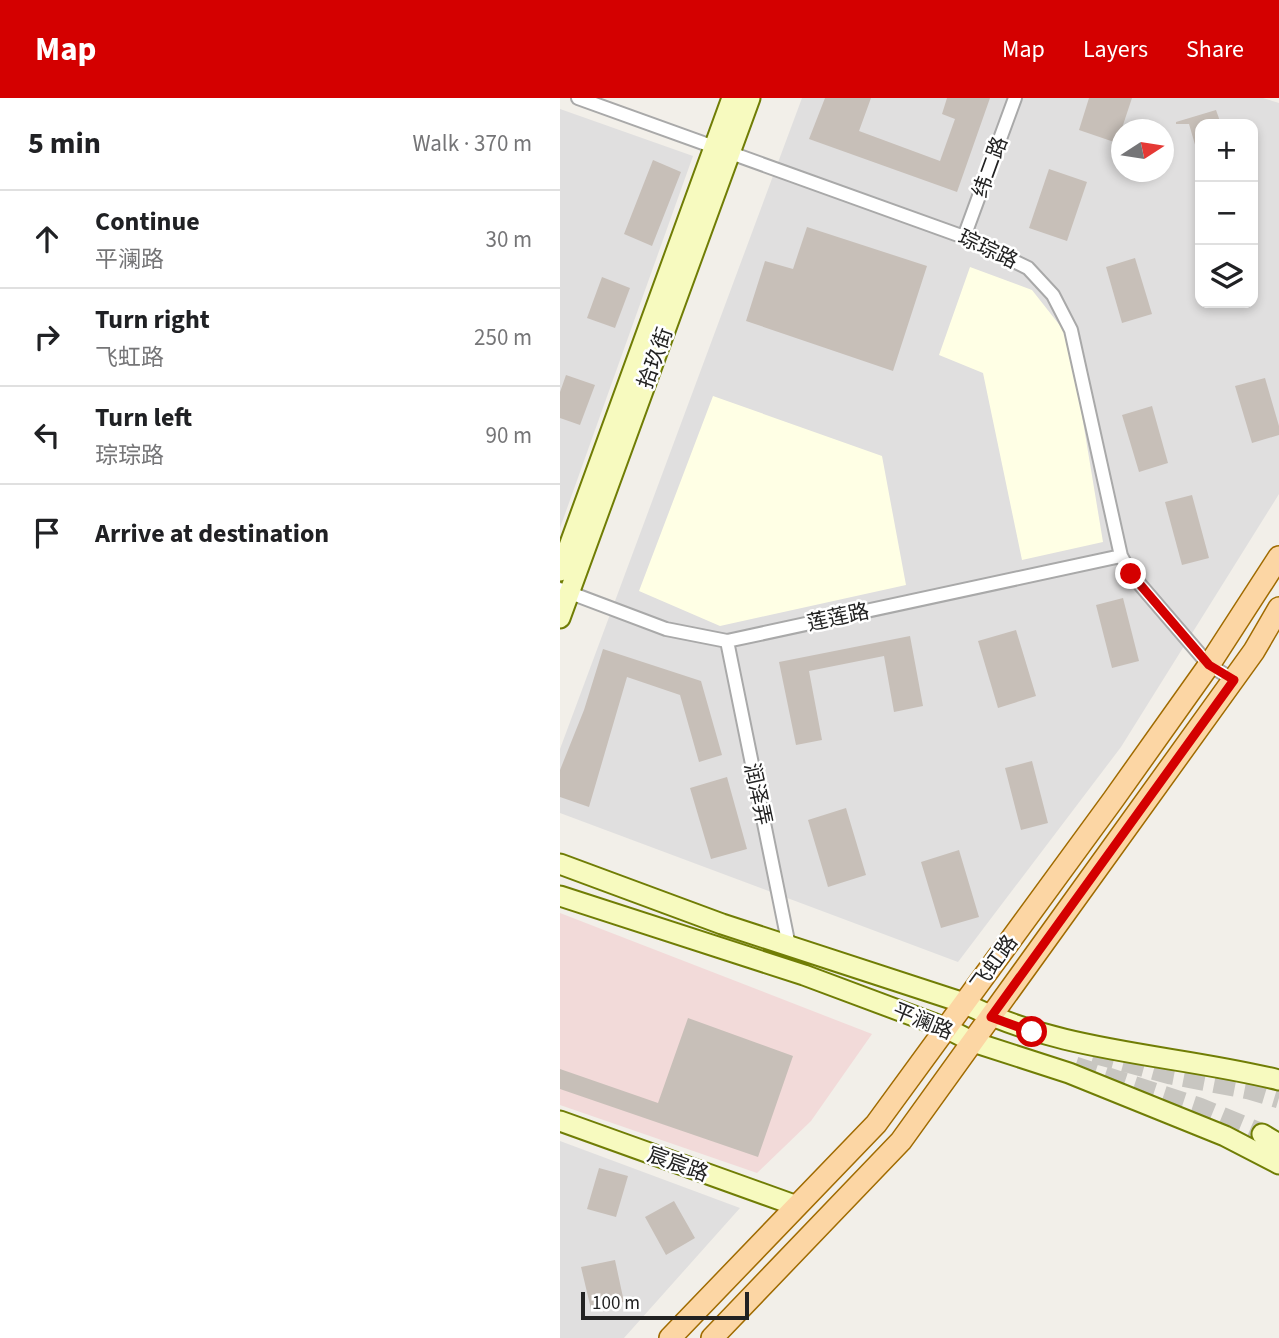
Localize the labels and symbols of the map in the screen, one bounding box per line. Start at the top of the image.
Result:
north arrow [1111,119,1174,182]
street label: 纬二路 [965,132,1015,202]
street label: 琮琮路 [953,222,1023,276]
street label: 拾玖街 [630,323,680,393]
route end [1115,558,1146,589]
street label: 莲莲路 [804,596,872,638]
street label: 润泽弄 [737,760,779,828]
street label: 飞虹路 [963,929,1025,997]
street label: 平澜路 [888,995,958,1047]
route start [1016,1016,1047,1047]
street label: 宸宸路 [643,1139,713,1189]
scale bar [581,1289,749,1321]

